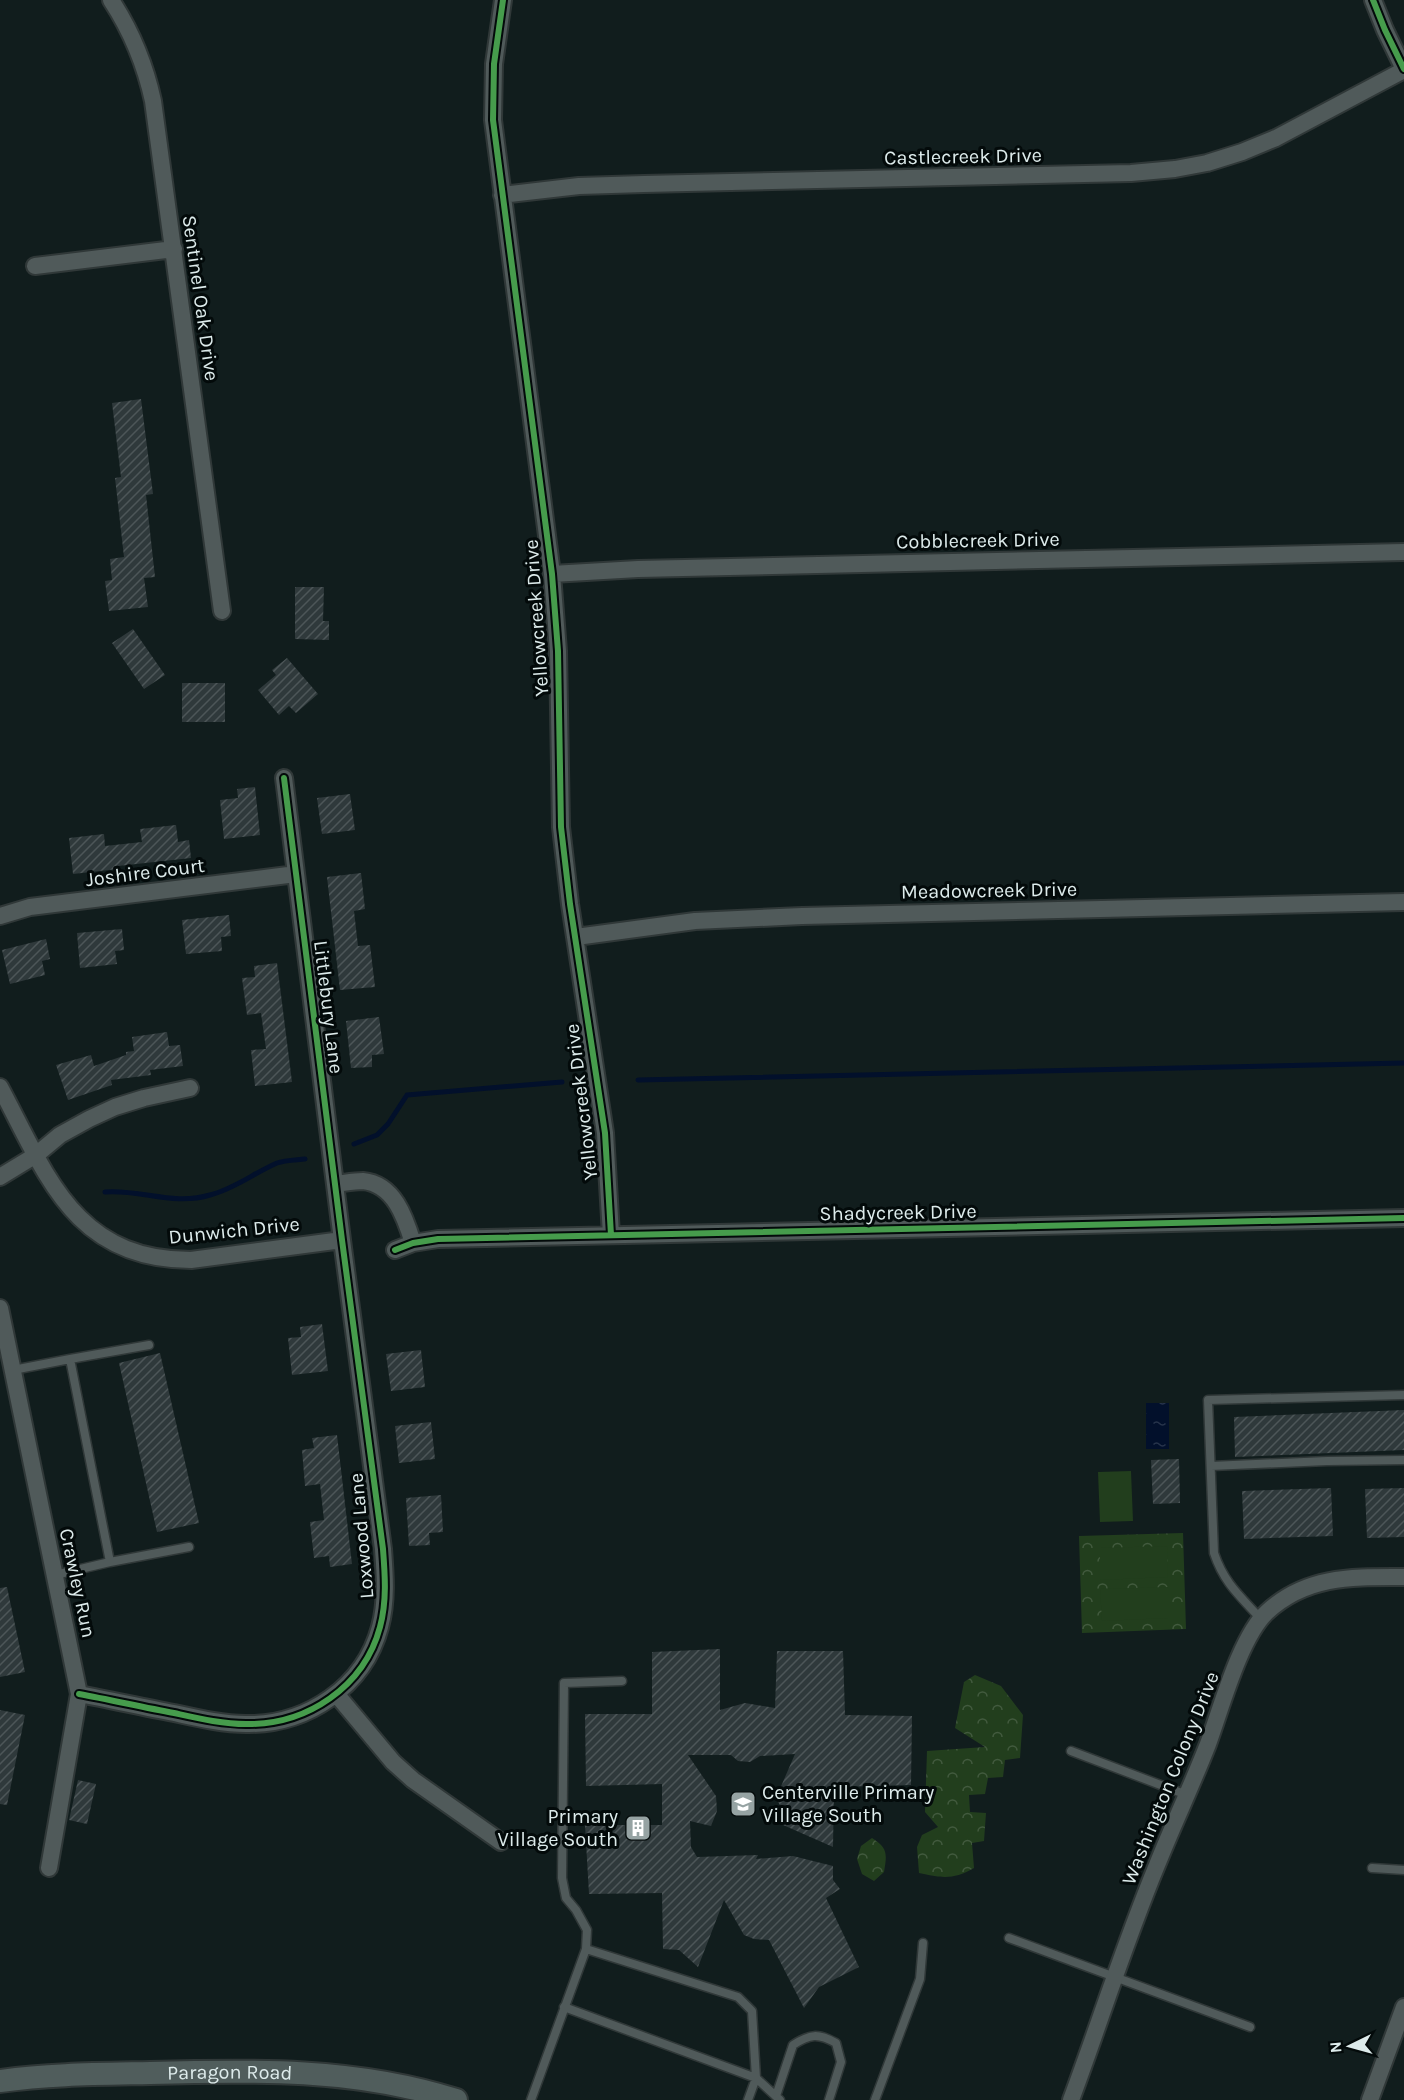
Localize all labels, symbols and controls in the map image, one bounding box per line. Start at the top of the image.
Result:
street label: Castlecreek Drive [884,144,1042,169]
street label: Sentinel Oak Drive [177,214,224,382]
street label: Cobblecreek Drive [896,528,1060,553]
street label: Yellowcreek Drive [520,539,553,697]
street label: Joshire Court [84,854,206,891]
street label: Meadowcreek Drive [901,877,1077,904]
street label: Littlebury Lane [309,939,348,1075]
street label: Yellowcreek Drive [560,1022,603,1181]
street label: Shadycreek Drive [819,1200,977,1225]
street label: Dunwich Drive [167,1212,301,1249]
street label: Loxwood Lane [345,1472,378,1600]
street label: Crawley Run [55,1526,100,1640]
street label: Washington Colony Drive [1117,1668,1224,1888]
place label: Centerville Primary Village South [762,1781,934,1827]
school or university icon: Centerville Primary Village South [728,1789,758,1819]
place label: Primary Village South [498,1805,618,1851]
building icon: Primary Village South [623,1813,653,1843]
north arrow [1320,2016,1380,2076]
text: N [1326,2041,1346,2054]
street label: Paragon Road [167,2060,293,2085]

